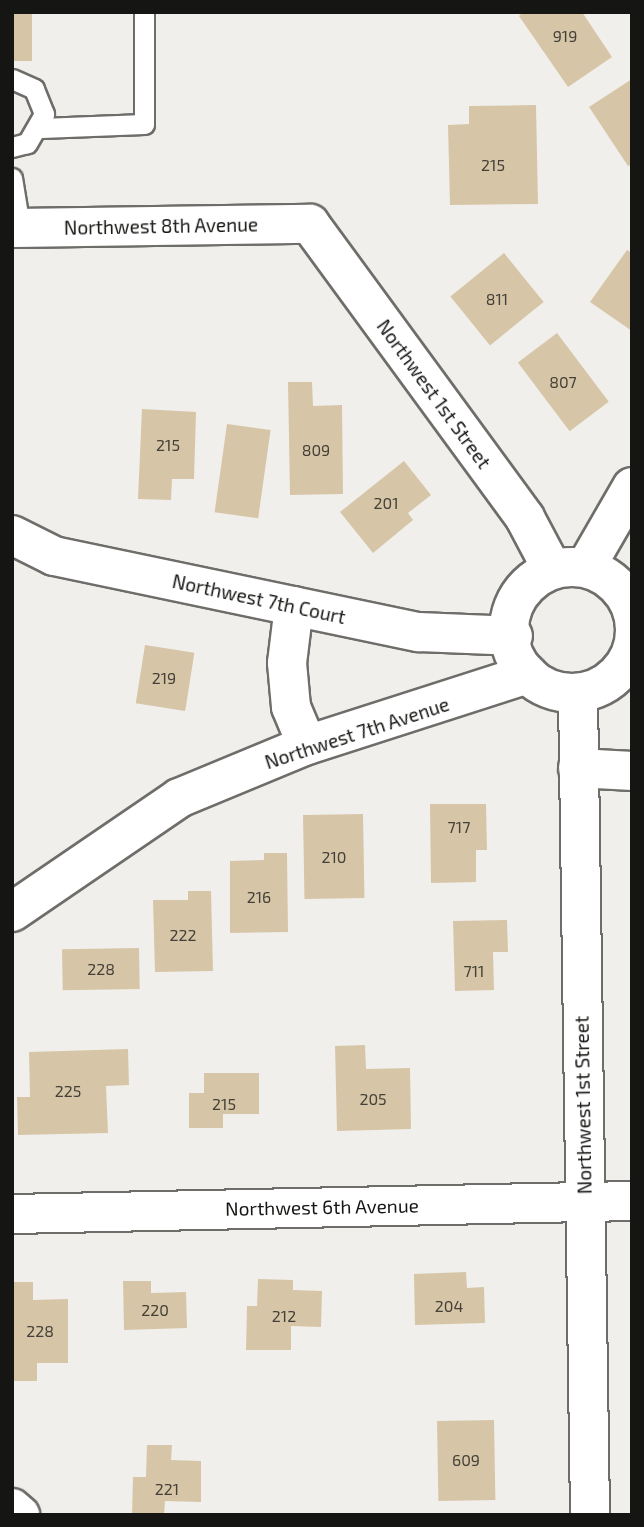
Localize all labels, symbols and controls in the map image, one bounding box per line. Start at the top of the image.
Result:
house number: 919 [553,26,577,46]
house number: 215 [481,155,505,175]
street label: Northwest 8th Avenue [63,213,259,239]
house number: 811 [486,289,508,309]
street label: Northwest 1st Street [372,315,496,473]
house number: 807 [549,372,577,392]
house number: 215 [156,435,180,455]
house number: 809 [302,440,330,460]
house number: 201 [373,493,399,513]
street label: Northwest 7th Court [170,569,348,629]
house number: 219 [152,668,176,688]
street label: Northwest 7th Avenue [262,692,452,774]
house number: 717 [448,817,470,837]
house number: 210 [321,847,347,867]
house number: 216 [247,887,271,907]
house number: 222 [170,925,196,945]
house number: 228 [87,959,115,979]
house number: 711 [464,961,484,981]
street label: Northwest 1st Street [570,1016,596,1194]
house number: 225 [55,1081,81,1101]
house number: 205 [359,1089,387,1109]
house number: 215 [212,1094,236,1114]
street label: Northwest 6th Avenue [225,1194,419,1220]
house number: 204 [435,1296,463,1316]
house number: 220 [141,1300,169,1320]
house number: 212 [272,1306,296,1326]
house number: 228 [26,1321,54,1341]
house number: 609 [452,1450,480,1470]
house number: 221 [155,1479,179,1499]

